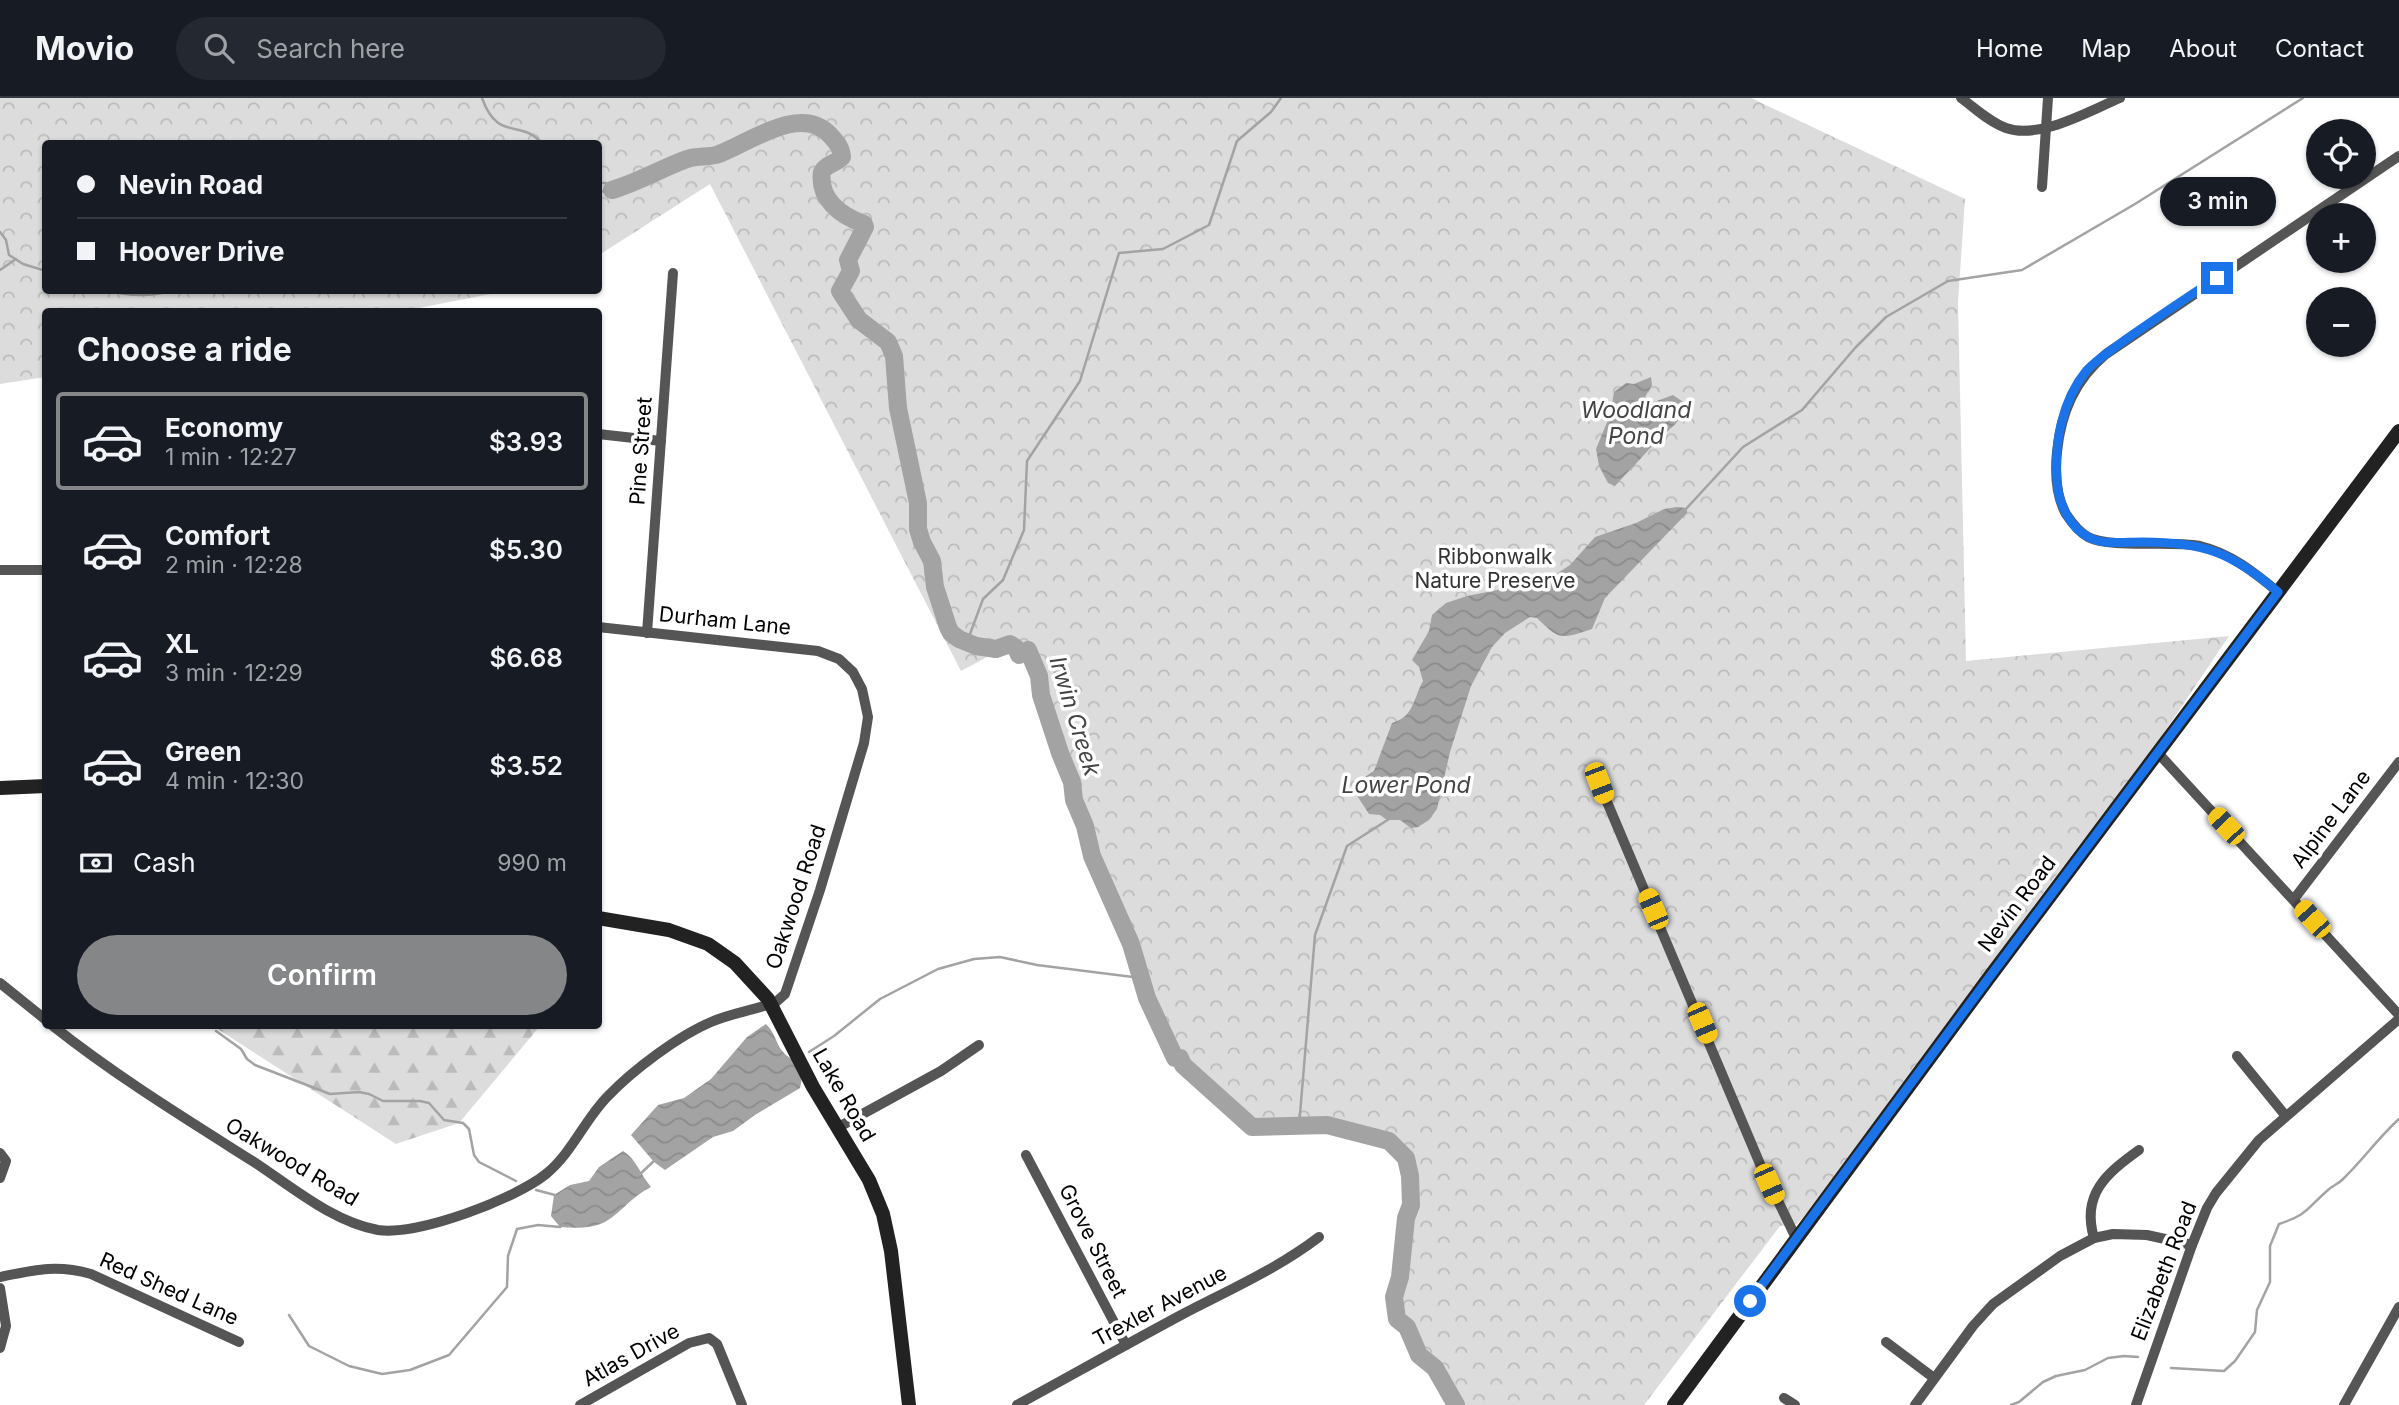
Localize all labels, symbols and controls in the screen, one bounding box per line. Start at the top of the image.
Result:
search box [176,17,666,80]
text: Movio [35,28,134,68]
icon: search [200,29,238,67]
text: Search here [256,33,405,64]
text: Home [1976,34,2043,63]
text: Map [2081,34,2131,63]
text: About [2169,34,2237,63]
text: Contact [2275,34,2364,63]
map controls [2306,119,2376,357]
button: locate [2306,119,2376,189]
text: Nevin Road [119,169,263,200]
callout: 3 min [2159,176,2275,226]
text: 3 min [2187,187,2249,215]
button: + [2306,203,2376,273]
text: Hoover Drive [119,236,284,267]
route end [2201,262,2233,294]
button: − [2306,287,2376,357]
text: Choose a ride [77,330,292,369]
street label: Pine Street [624,396,657,506]
water label: Woodland Pond [1581,396,1692,450]
icon: car [81,410,144,473]
text: Economy [165,412,283,443]
text: $3.93 [489,426,563,457]
text: 1 min · 12:27 [165,443,297,471]
icon: car [81,518,144,581]
text: Comfort [165,520,270,551]
text: $5.30 [489,534,563,565]
park label: Ribbonwalk Nature Preserve [1414,544,1576,593]
text: 2 min · 12:28 [165,551,303,579]
street label: Durham Lane [658,601,792,640]
icon: car [81,626,144,689]
text: XL [165,628,199,659]
text: $6.68 [489,642,563,673]
water label: Irwin Creek [1044,653,1107,780]
text: 3 min · 12:29 [165,659,303,687]
icon: car [81,734,144,797]
text: Green [165,736,242,767]
text: $3.52 [490,750,563,781]
car [1582,760,1617,806]
street label: Alpine Lane [2286,765,2376,873]
text: 4 min · 12:30 [165,767,304,795]
water label: Lower Pond [1341,771,1472,799]
car [2204,803,2249,849]
street label: Oakwood Road [760,821,831,972]
icon: cash [77,844,115,882]
text: Cash [133,847,196,878]
text: 990 m [497,849,567,877]
street label: Nevin Road [1972,851,2061,957]
car [1636,886,1671,932]
car [2291,896,2334,942]
button: Confirm [77,935,567,1015]
car [1685,1000,1720,1046]
street label: Lake Road [808,1044,881,1146]
street label: Oakwood Road [221,1112,363,1211]
car [1751,1161,1788,1207]
street label: Grove Street [1054,1180,1133,1302]
street label: Elizabeth Road [2125,1198,2202,1344]
street label: Red Shed Lane [96,1247,243,1330]
street label: Trexler Avenue [1089,1260,1231,1351]
route start [1734,1285,1766,1317]
street label: Atlas Drive [578,1318,684,1391]

